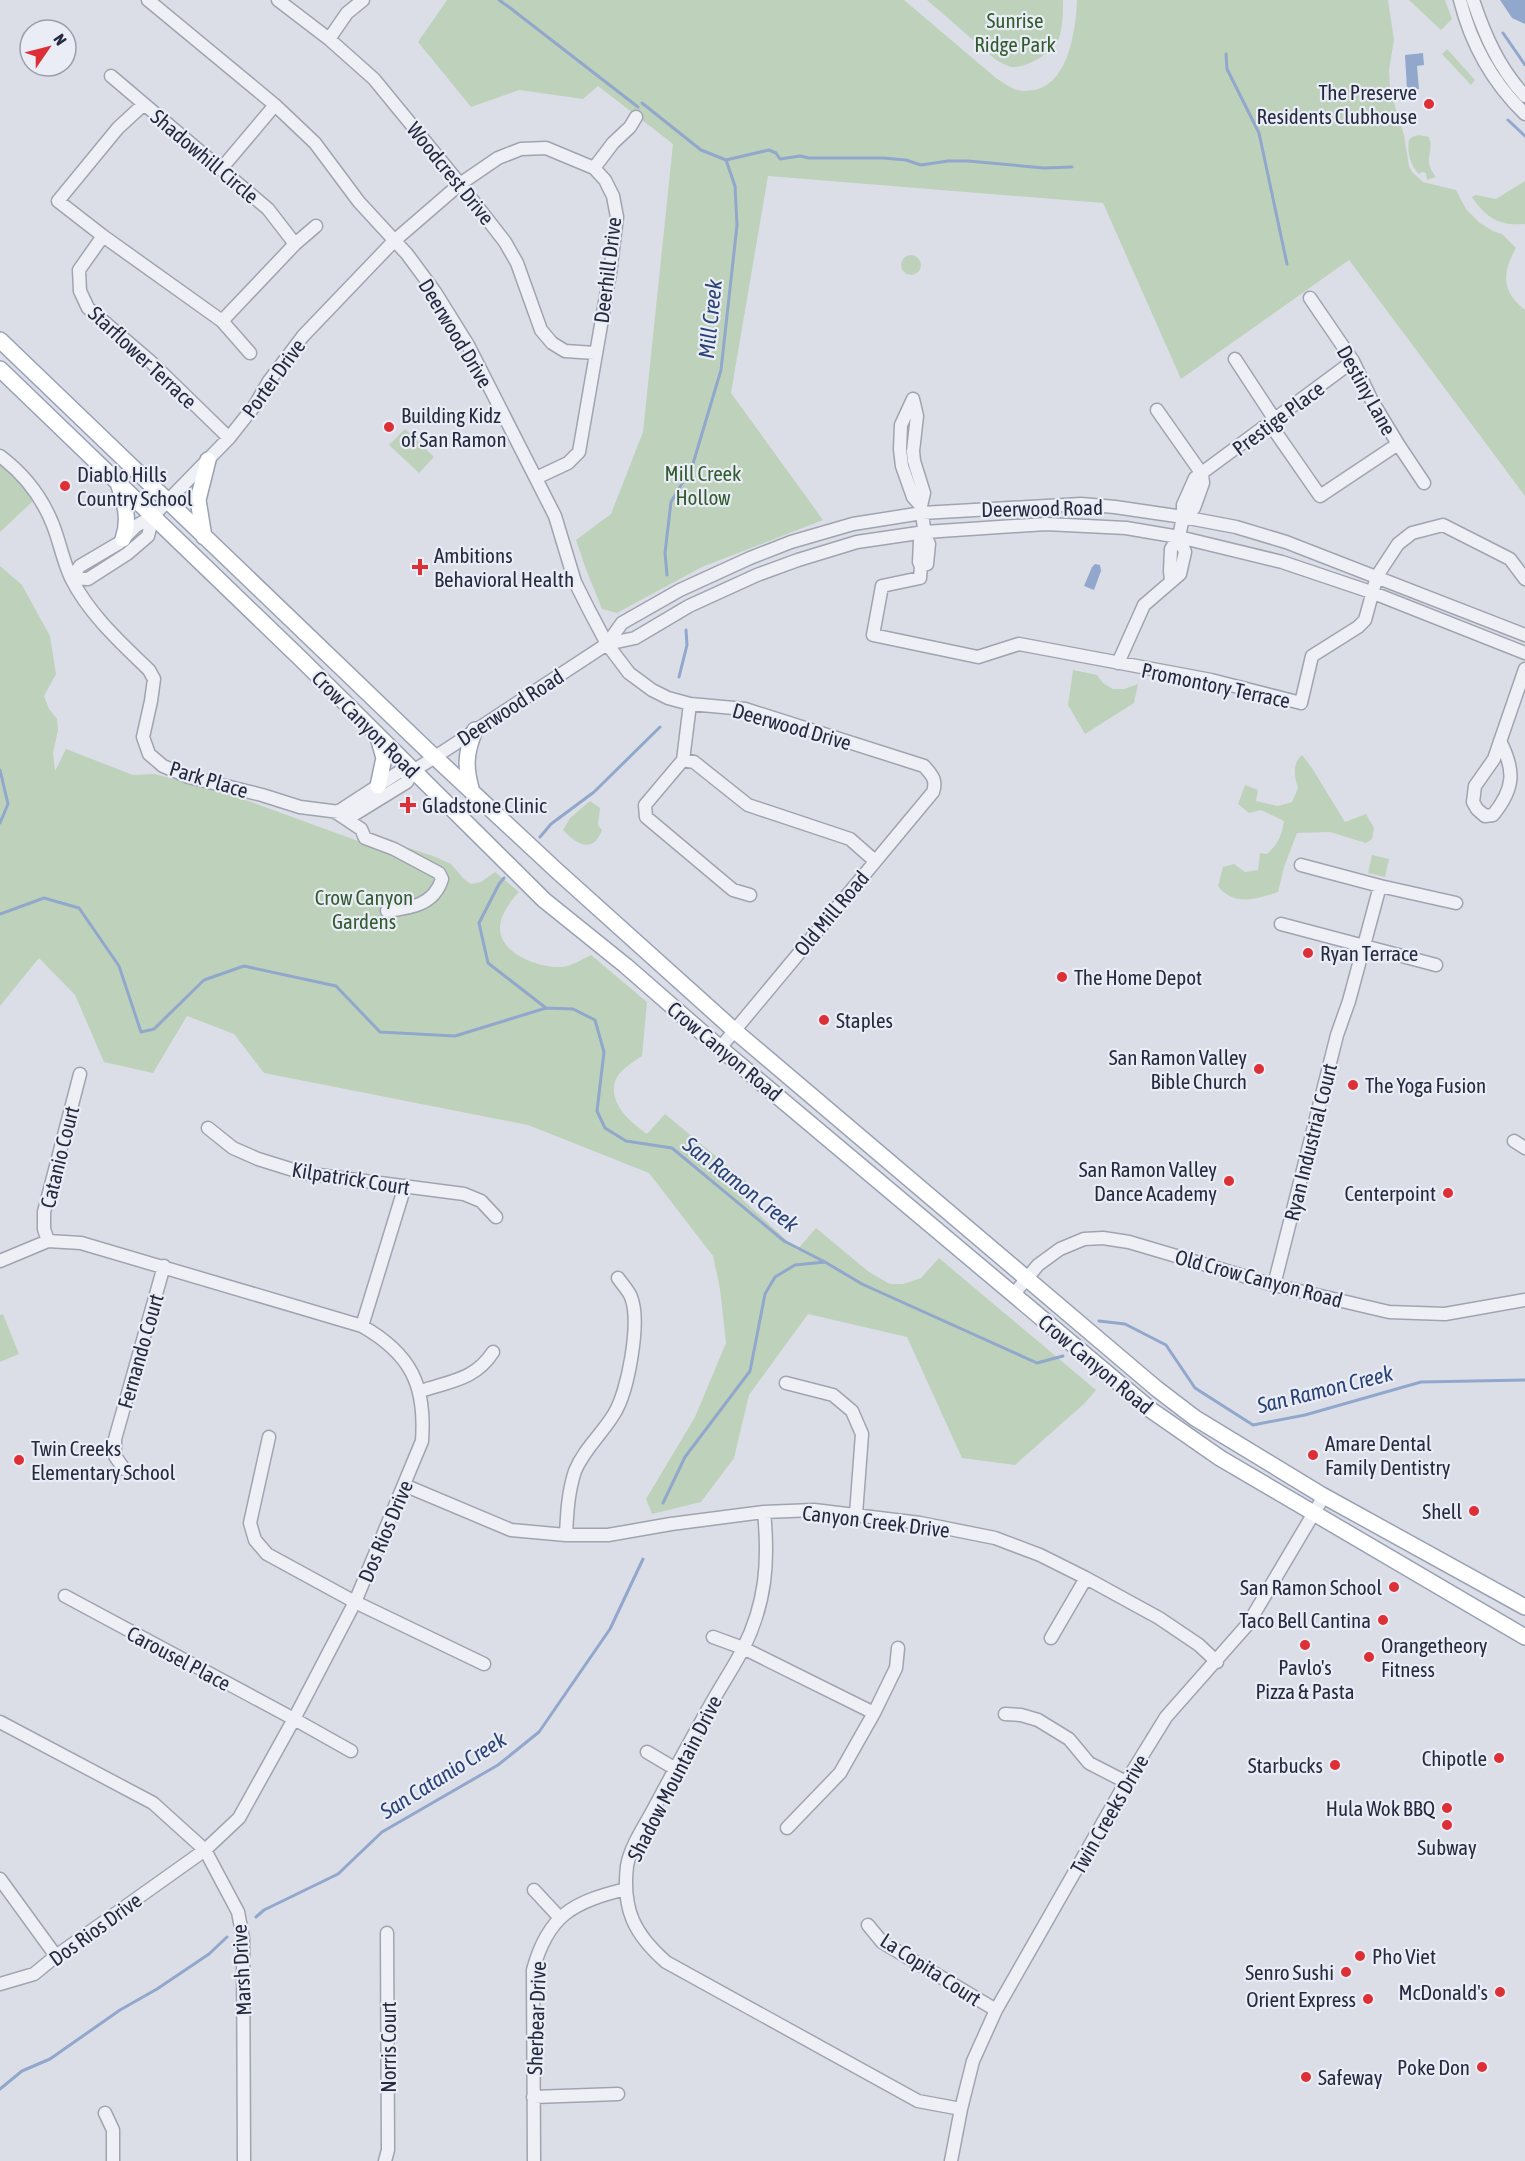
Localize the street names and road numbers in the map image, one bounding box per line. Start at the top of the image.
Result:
street label: Shadowhill Circle [146,104,264,208]
street label: Woodcrest Drive [402,117,500,229]
street label: Deerhill Drive [589,216,625,324]
street label: Deerwood Drive [414,274,498,392]
street label: Starflower Terrace [84,301,202,413]
street label: Porter Drive [237,334,309,422]
street label: Destiny Lane [1333,341,1401,439]
street label: Prestige Place [1228,376,1328,460]
street label: Deerwood Road [981,495,1103,521]
street label: Promontory Terrace [1139,658,1293,712]
street label: Deerwood Road [452,664,568,750]
street label: Crow Canyon Road [307,665,425,783]
street label: Deerwood Drive [730,698,854,754]
street label: Park Place [167,756,251,802]
street label: Old Mill Road [789,866,873,960]
street label: Crow Canyon Road [663,996,787,1106]
street label: Ryan Industrial Court [1279,1061,1341,1223]
street label: Catanio Court [35,1103,83,1211]
street label: Kilpatrick Court [290,1157,412,1199]
street label: Old Crow Canyon Road [1173,1244,1345,1312]
street label: Fernando Court [112,1291,168,1411]
street label: Crow Canyon Road [1034,1309,1158,1419]
street label: Dos Rios Drive [353,1477,417,1585]
street label: Canyon Creek Drive [801,1500,951,1542]
street label: Carousel Place [123,1621,235,1695]
street label: Shadow Mountain Drive [622,1691,726,1865]
street label: Twin Creeks Drive [1065,1750,1153,1878]
street label: Dos Rios Drive [44,1888,146,1970]
street label: Marsh Drive [227,1924,255,2016]
street label: La Copita Court [876,1928,986,2010]
street label: Sherbear Drive [522,1961,550,2075]
street label: Norris Court [376,2001,400,2093]

